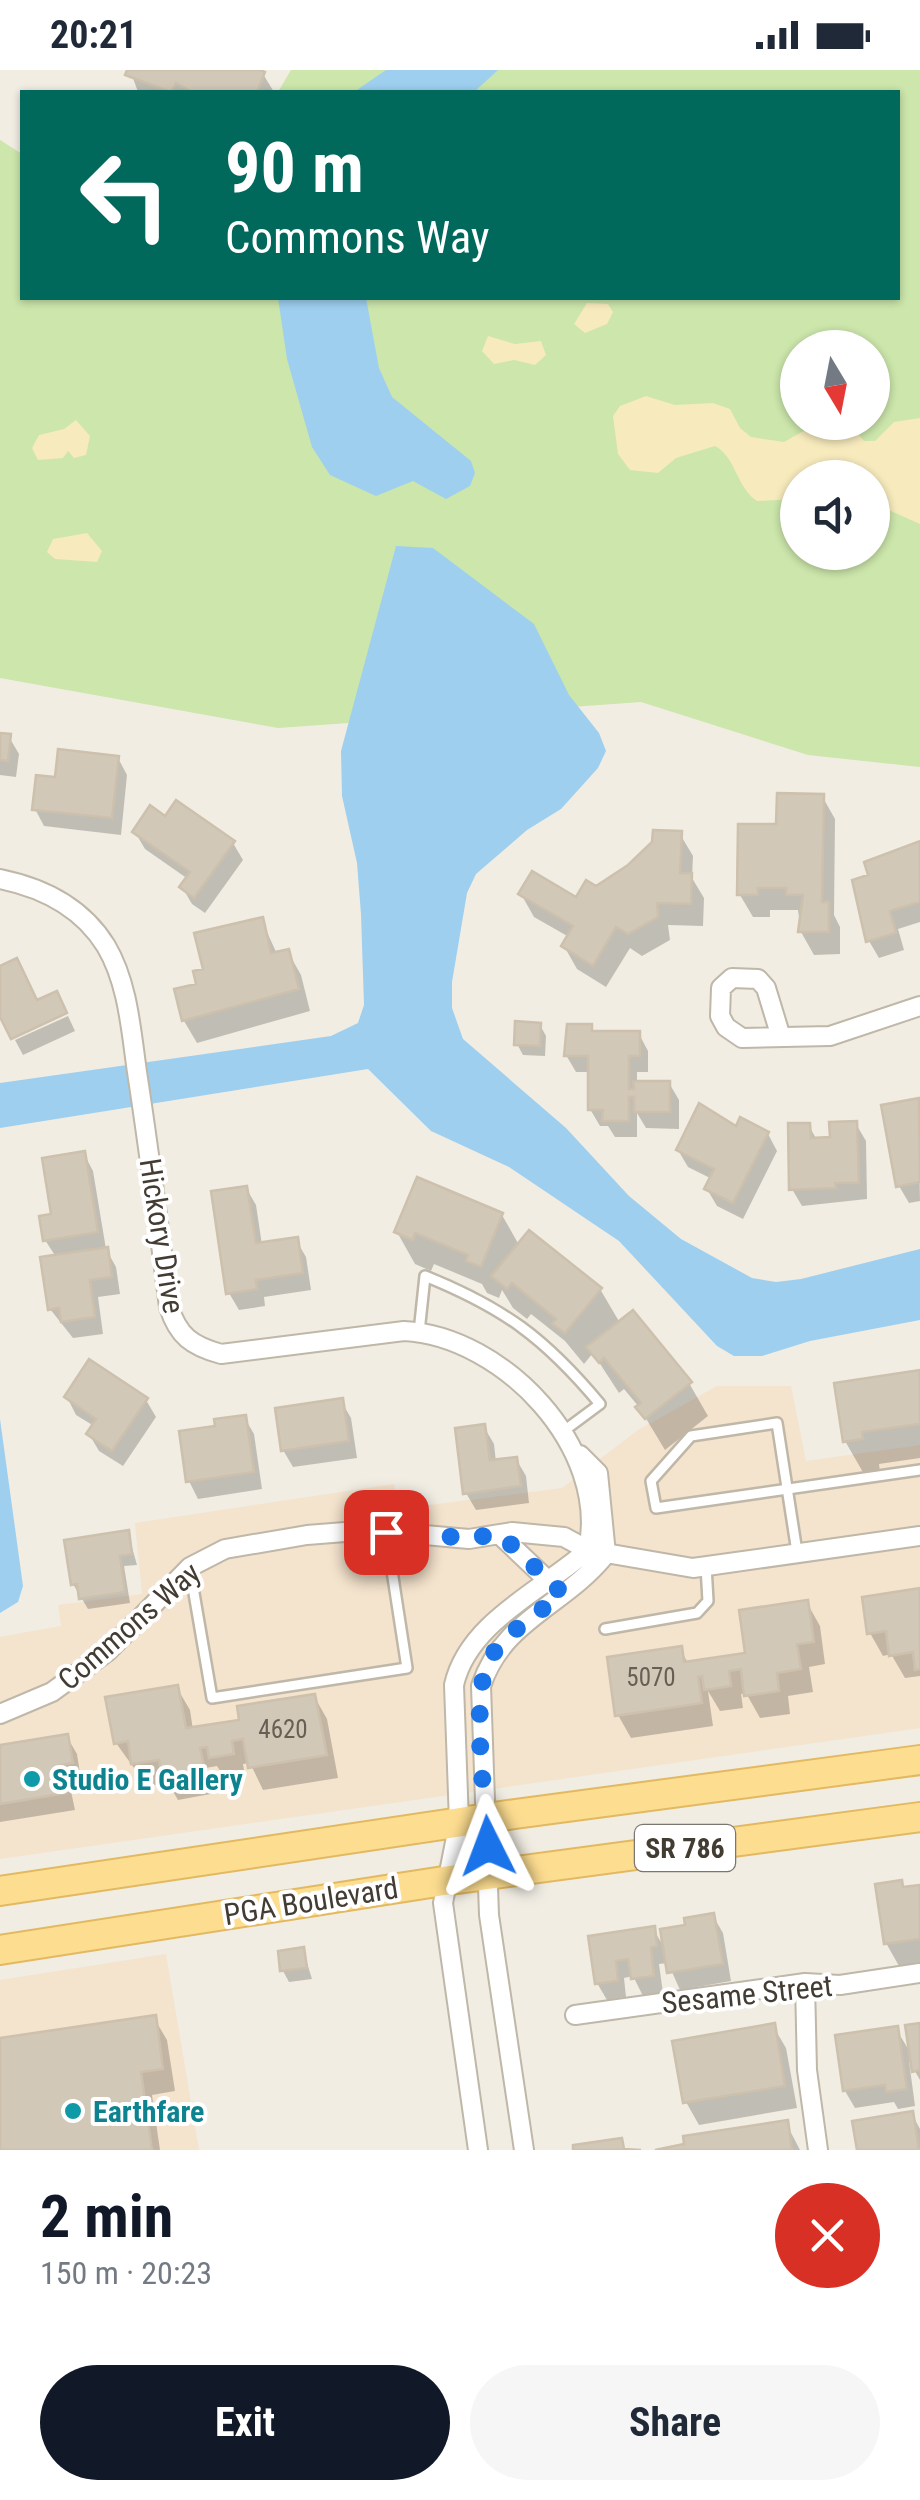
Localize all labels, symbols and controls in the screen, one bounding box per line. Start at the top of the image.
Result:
text: 20:21 [50,13,137,57]
text: 90 m [225,127,364,209]
icon: left [60,130,190,260]
text: Commons Way [225,211,490,264]
north arrow [780,330,890,440]
map controls [780,330,890,570]
button: sound [780,460,890,570]
street label: Hickory Drive [132,1156,192,1316]
pin [344,1490,429,1575]
icon: arrive [359,1505,414,1560]
street label: Commons Way [51,1555,207,1697]
house number: 5070 [626,1663,676,1692]
house number: 4620 [258,1715,308,1744]
place label: Studio E Gallery [52,1762,243,1797]
marker: Studio E Gallery [21,1768,43,1790]
position arrow [436,1794,540,1898]
road number: SR 786 [635,1825,735,1871]
street label: PGA Boulevard [221,1870,401,1932]
street label: Sesame Street [660,1968,834,2020]
place label: Earthfare [93,2094,204,2129]
marker: Earthfare [62,2100,84,2122]
text: 2 min [40,2181,173,2252]
button: close [775,2183,880,2288]
text: 150 m · 20:23 [40,2254,212,2292]
button: Exit [40,2365,450,2480]
button: Share [470,2365,880,2480]

